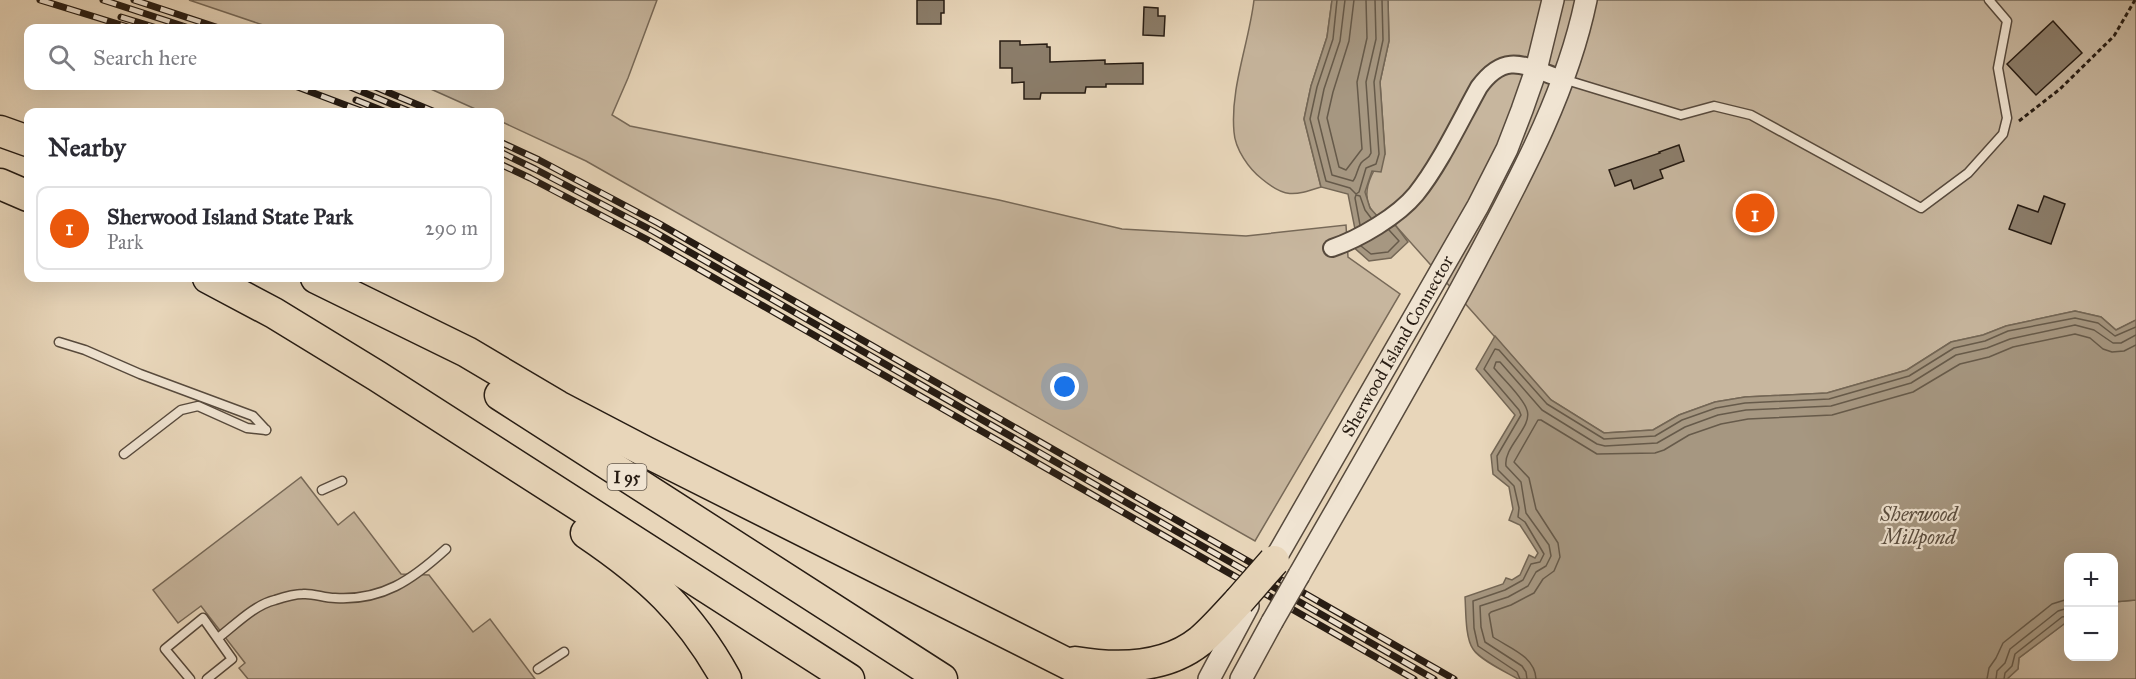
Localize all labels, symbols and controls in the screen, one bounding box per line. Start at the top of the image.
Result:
search box [24,24,504,90]
icon: search [45,41,78,74]
text: Search here [93,44,197,71]
text: Nearby [48,131,126,163]
pin: 1 [1736,190,1774,236]
text: Sherwood Island State Park [107,203,353,230]
text: 1 [66,216,73,240]
text: 290 m [425,216,478,240]
text: Park [107,230,143,254]
street label: Sherwood Island Connector [1337,251,1458,441]
your location [1050,372,1079,401]
road number: I 95 [608,464,646,490]
water label: Sherwood Millpond [1879,502,1959,550]
map controls [2064,553,2118,661]
button: + [2064,553,2118,607]
button: − [2064,607,2118,661]

